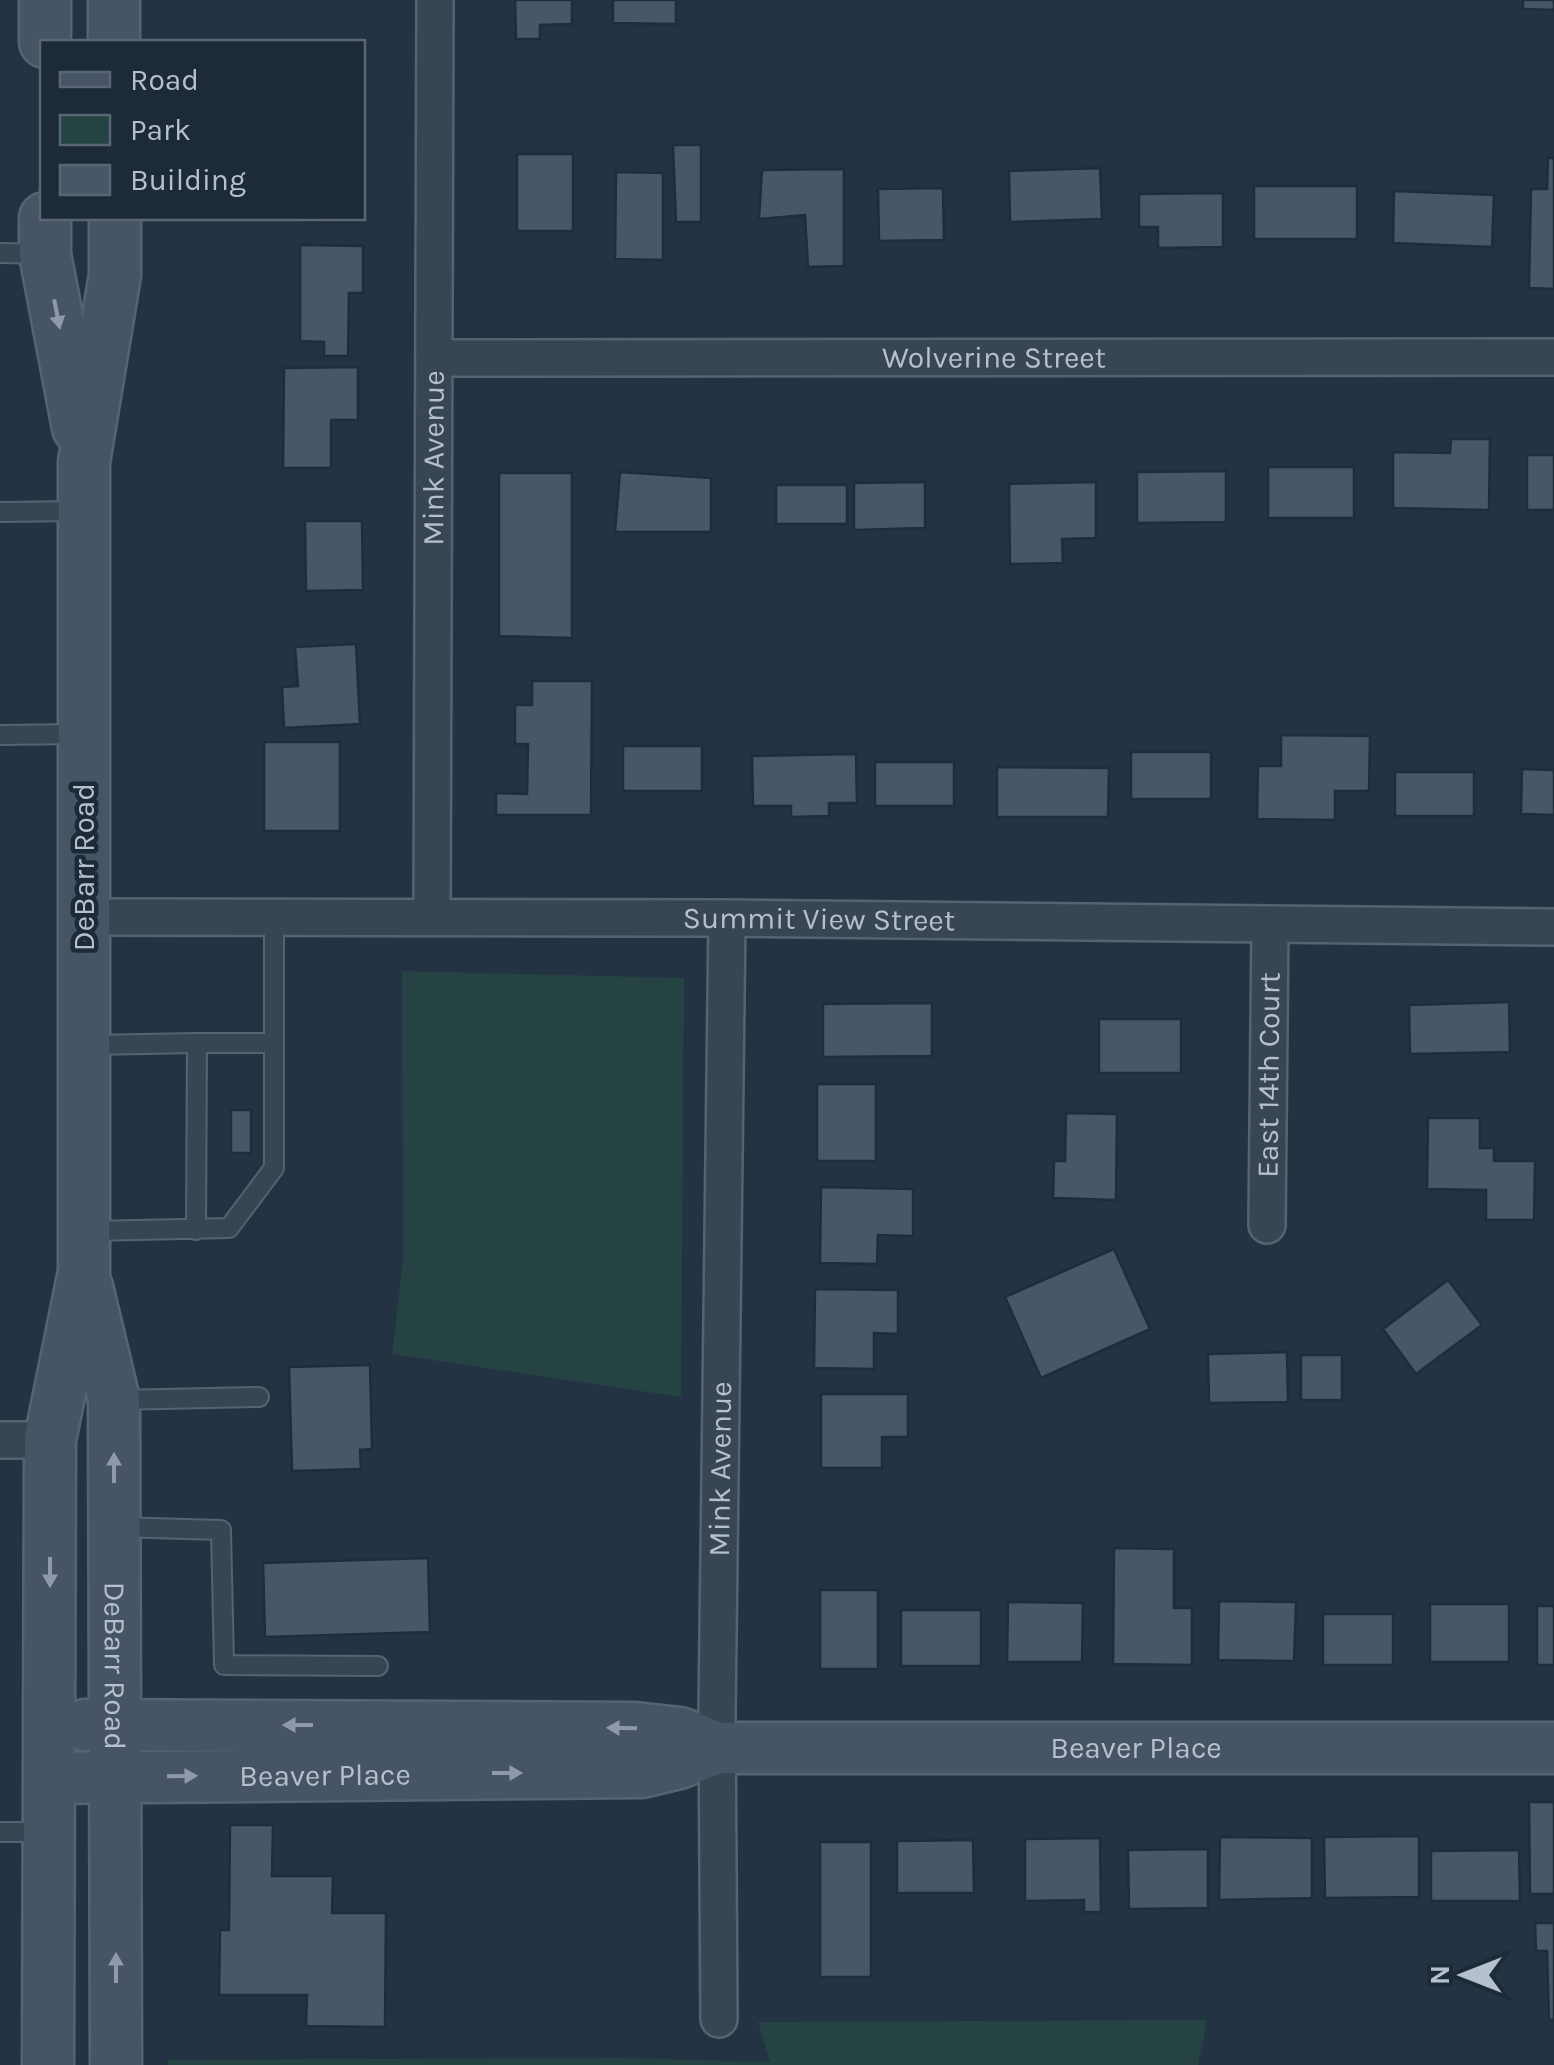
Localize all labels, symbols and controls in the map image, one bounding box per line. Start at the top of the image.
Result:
legend [40,40,365,220]
text: Road [130,62,199,98]
text: Park [130,112,191,148]
text: Building [130,162,246,198]
one-way arrow [49,299,65,330]
street label: Wolverine Street [882,339,1106,376]
street label: Mink Avenue [415,370,452,546]
street label: DeBarr Road [66,783,102,951]
street label: Summit View Street [683,900,955,938]
street label: East 14th Court [1249,972,1288,1178]
street label: Mink Avenue [701,1381,739,1557]
one-way arrow [106,1451,122,1483]
one-way arrow [42,1557,58,1589]
street label: DeBarr Road [97,1582,133,1750]
one-way arrow [281,1717,313,1733]
one-way arrow [606,1719,638,1735]
street label: Beaver Place [1050,1730,1222,1766]
street label: Beaver Place [239,1756,411,1794]
one-way arrow [492,1765,524,1781]
one-way arrow [167,1768,199,1784]
north arrow [1414,1925,1514,2025]
one-way arrow [108,1951,124,1983]
text: N [1423,1965,1456,1985]

